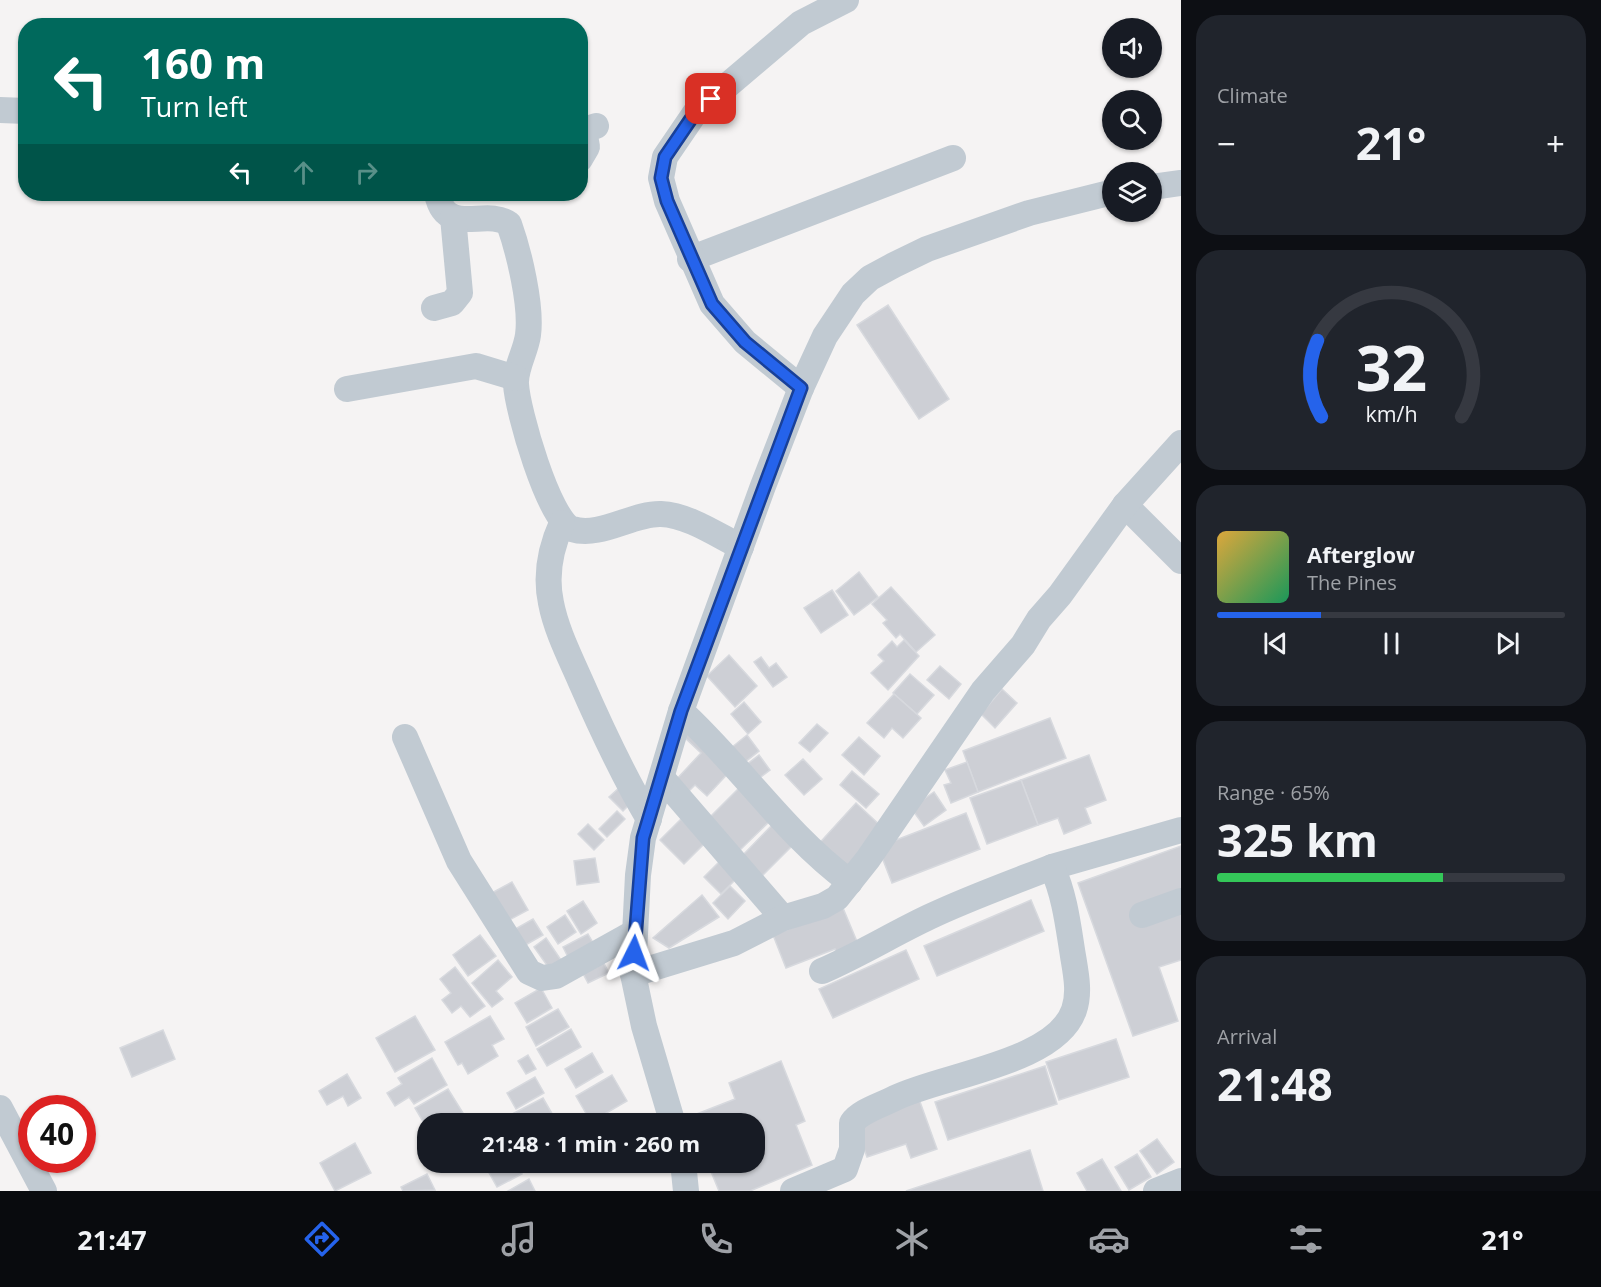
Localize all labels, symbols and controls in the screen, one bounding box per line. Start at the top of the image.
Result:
map controls [1102,18,1162,222]
button: sound [1102,18,1162,78]
text: 160 m [141,34,265,91]
icon: left [42,42,120,120]
pin [685,73,736,124]
icon: arrive [694,82,727,115]
text: Climate [1217,82,1288,109]
text: Turn left [141,88,248,125]
button: search [1102,90,1162,150]
text: 21° [1356,112,1426,173]
text: − [1217,121,1236,166]
text: + [1546,121,1565,166]
icon: left [224,156,257,189]
icon: ahead [287,156,320,189]
icon: right [350,156,383,189]
button: layers [1102,162,1162,222]
text: 32 [1355,324,1427,409]
text: km/h [1365,400,1417,429]
text: Afterglow [1307,539,1415,569]
text: The Pines [1307,569,1397,596]
icon: previous [1259,627,1292,660]
icon: pause [1375,627,1408,660]
icon: next [1491,627,1524,660]
text: Range · 65% [1217,779,1330,806]
text: 325 km [1217,809,1378,870]
position arrow [602,921,666,985]
text: Arrival [1217,1023,1277,1050]
text: 21:48 [1217,1053,1333,1114]
speed limit sign: 40 [18,1095,96,1173]
text: 21:48 · 1 min · 260 m [482,1128,700,1158]
icon: directions [301,1218,343,1260]
icon: music [498,1218,540,1260]
icon: phone [695,1218,737,1260]
icon: climate [891,1218,933,1260]
icon: car [1088,1218,1130,1260]
icon: filters [1285,1218,1327,1260]
text: 21:47 [77,1221,147,1258]
text: 21° [1481,1221,1524,1258]

